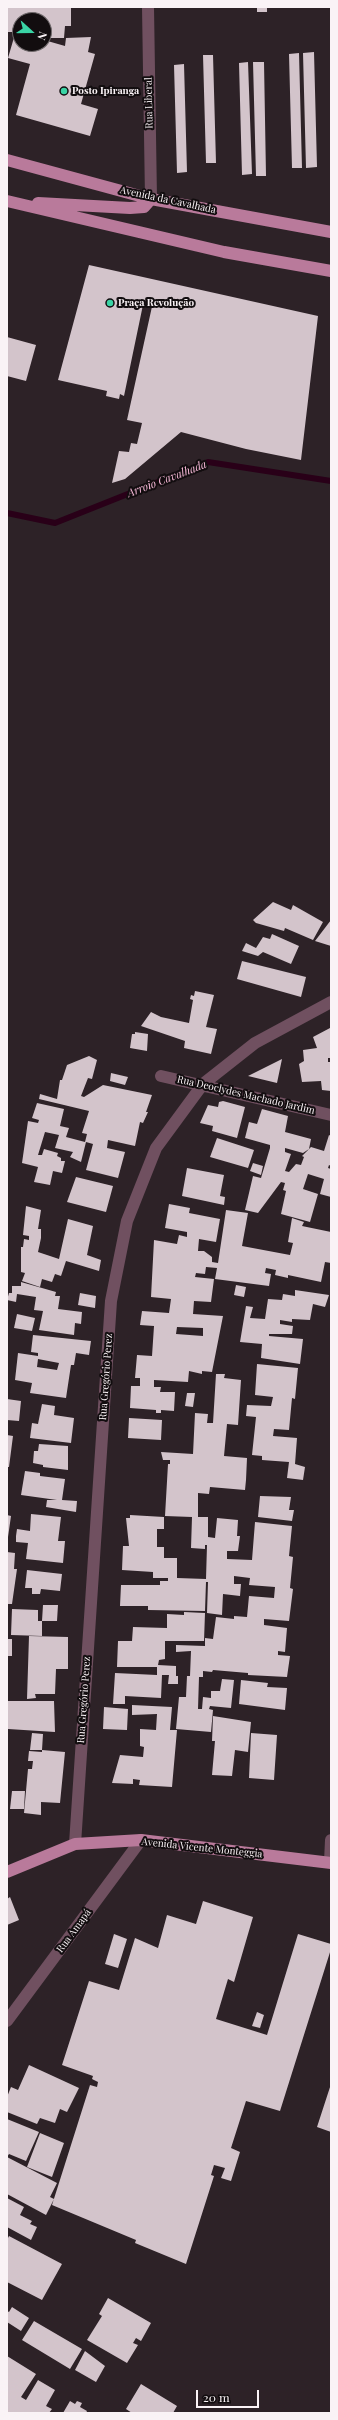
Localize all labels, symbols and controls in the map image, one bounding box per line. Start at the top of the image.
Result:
north arrow [12,12,52,52]
text: N [34,30,51,43]
street label: Rua Liberal [143,77,155,129]
place label: Posto Ipiranga [72,85,139,97]
marker: Posto Ipiranga [59,86,69,96]
street label: Avenida da Cavalhada [119,184,217,216]
place label: Praça Revolução [118,297,194,309]
marker: Praça Revolução [105,298,115,308]
water label: Arroio Cavalhada [125,458,209,500]
street label: Rua Deoclydes Machado Jardim [176,1073,316,1117]
street label: Rua Gregório Perez [97,1333,115,1421]
street label: Rua Gregório Perez [75,1656,93,1744]
street label: Avenida Vicente Monteggia [141,1836,263,1860]
street label: Rua Amapá [54,1907,94,1955]
scale bar [198,2382,261,2408]
text: 20 m [203,2389,230,2405]

